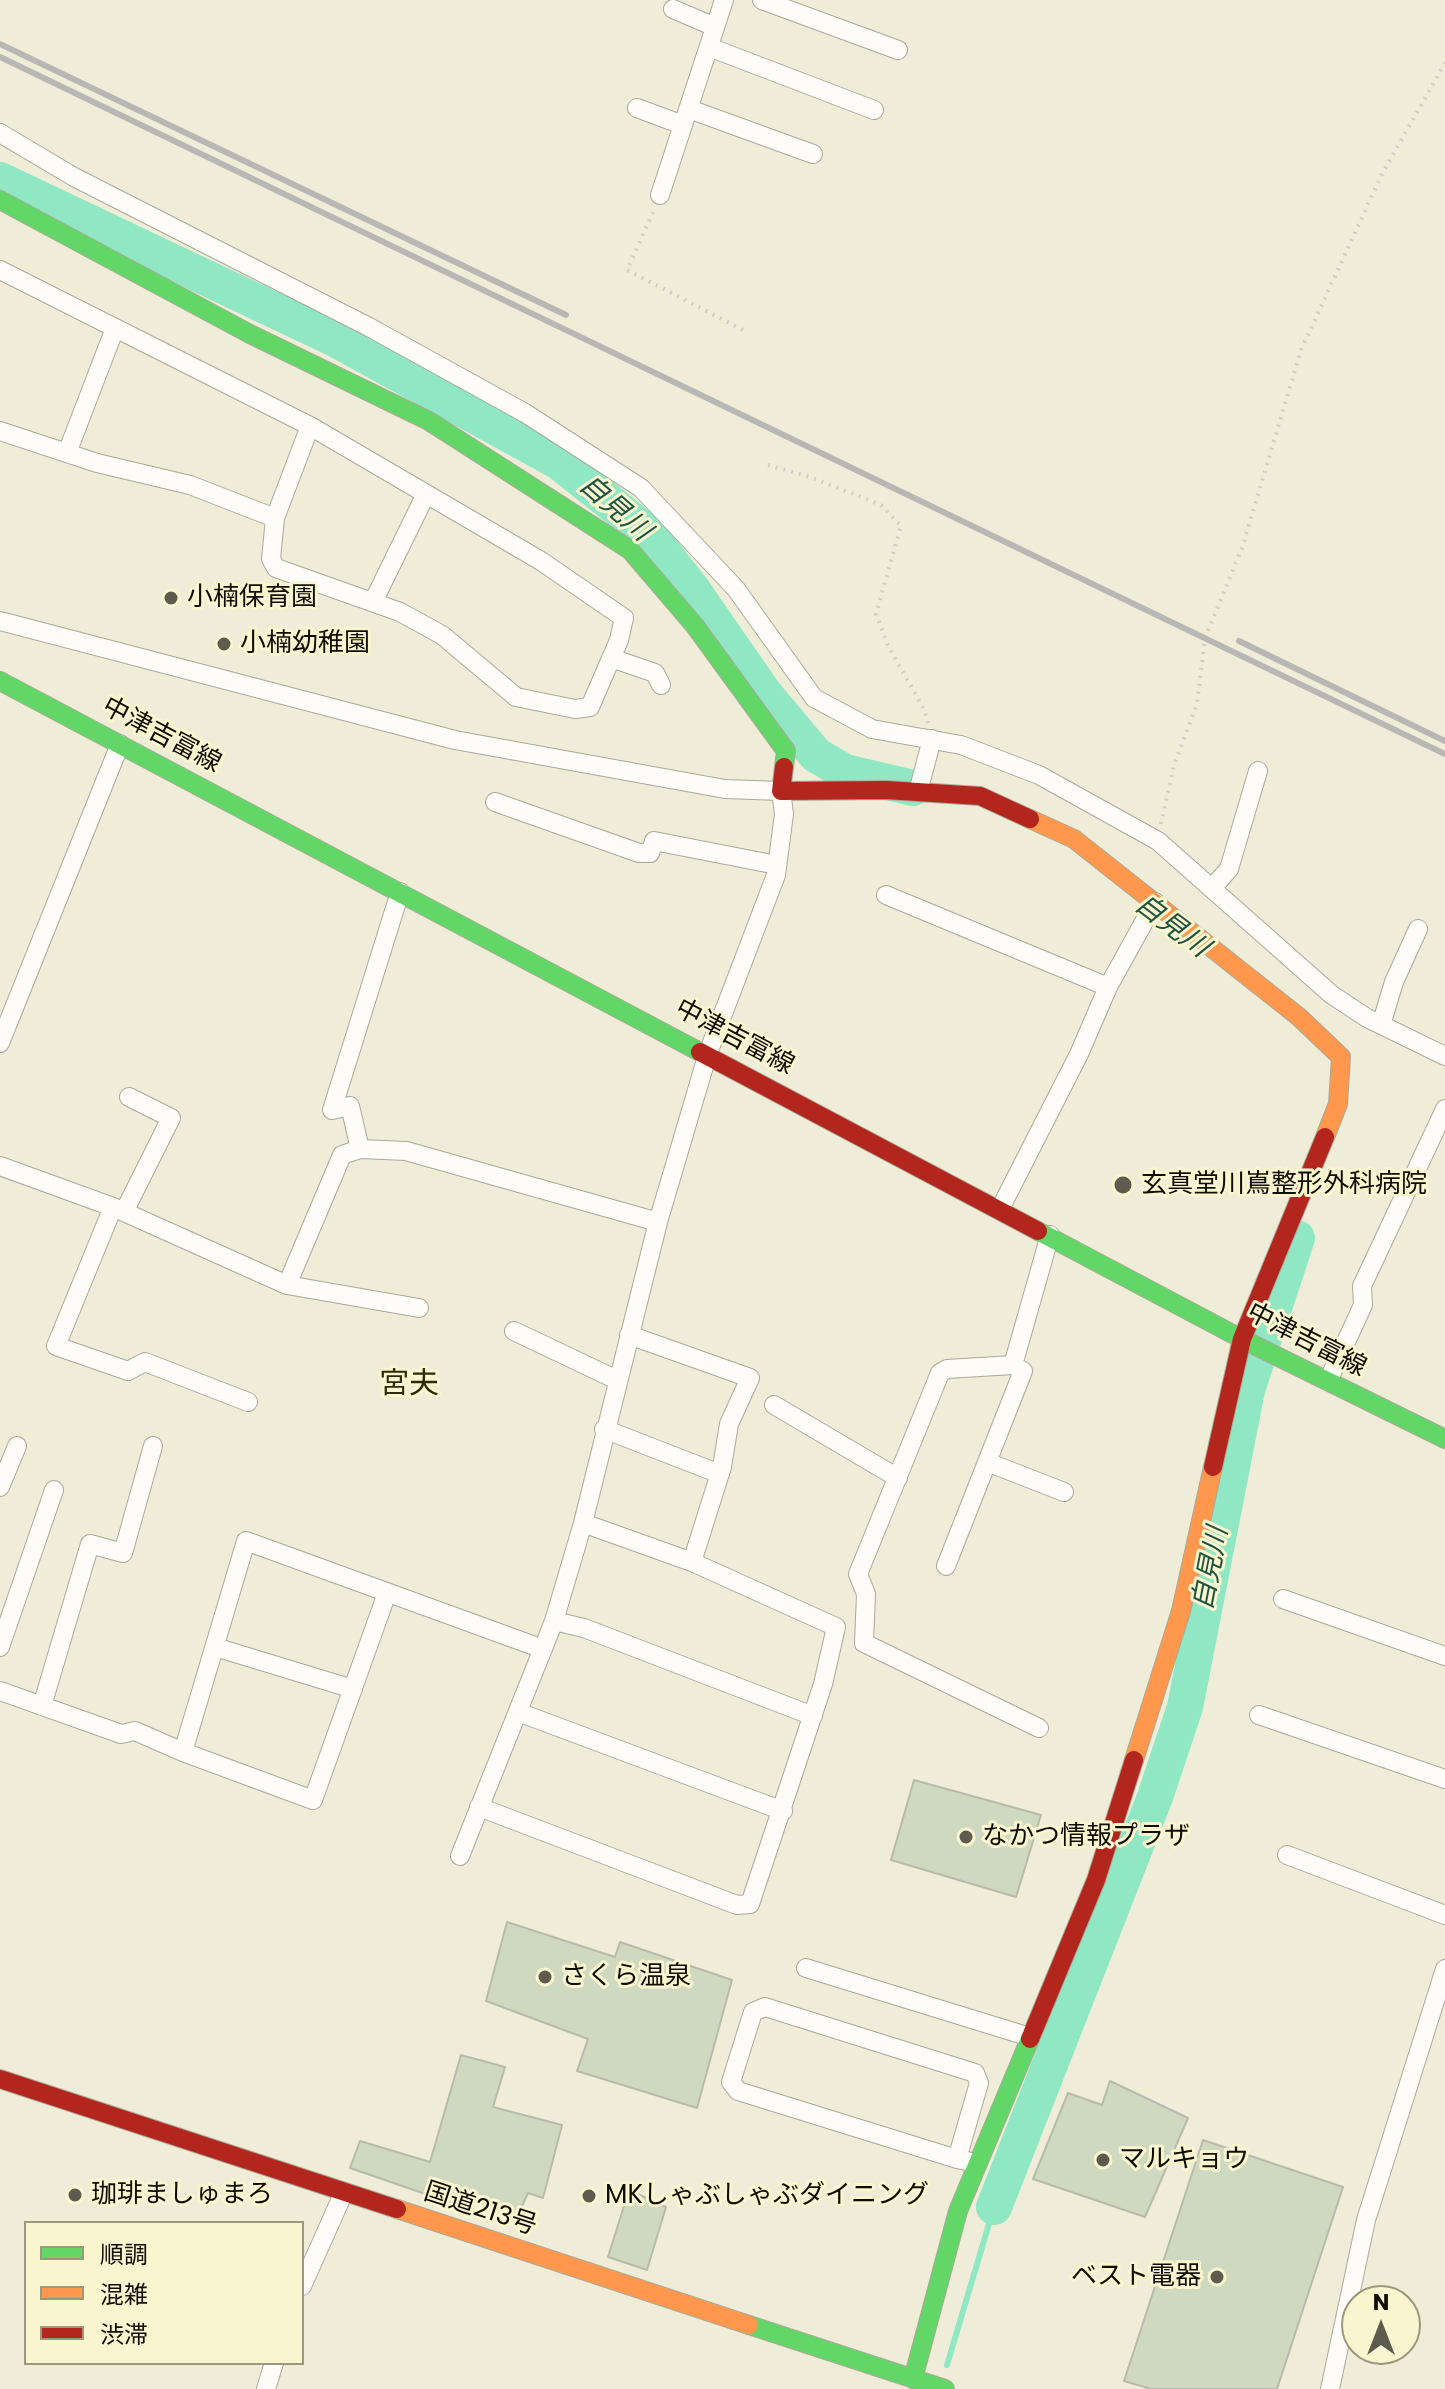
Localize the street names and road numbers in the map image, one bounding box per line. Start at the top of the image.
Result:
street label: 中津吉富線 [96,692,226,780]
street label: 中津吉富線 [669,994,799,1082]
street label: 中津吉富線 [1241,1298,1371,1384]
street label: 国道213号 [420,2177,540,2243]

